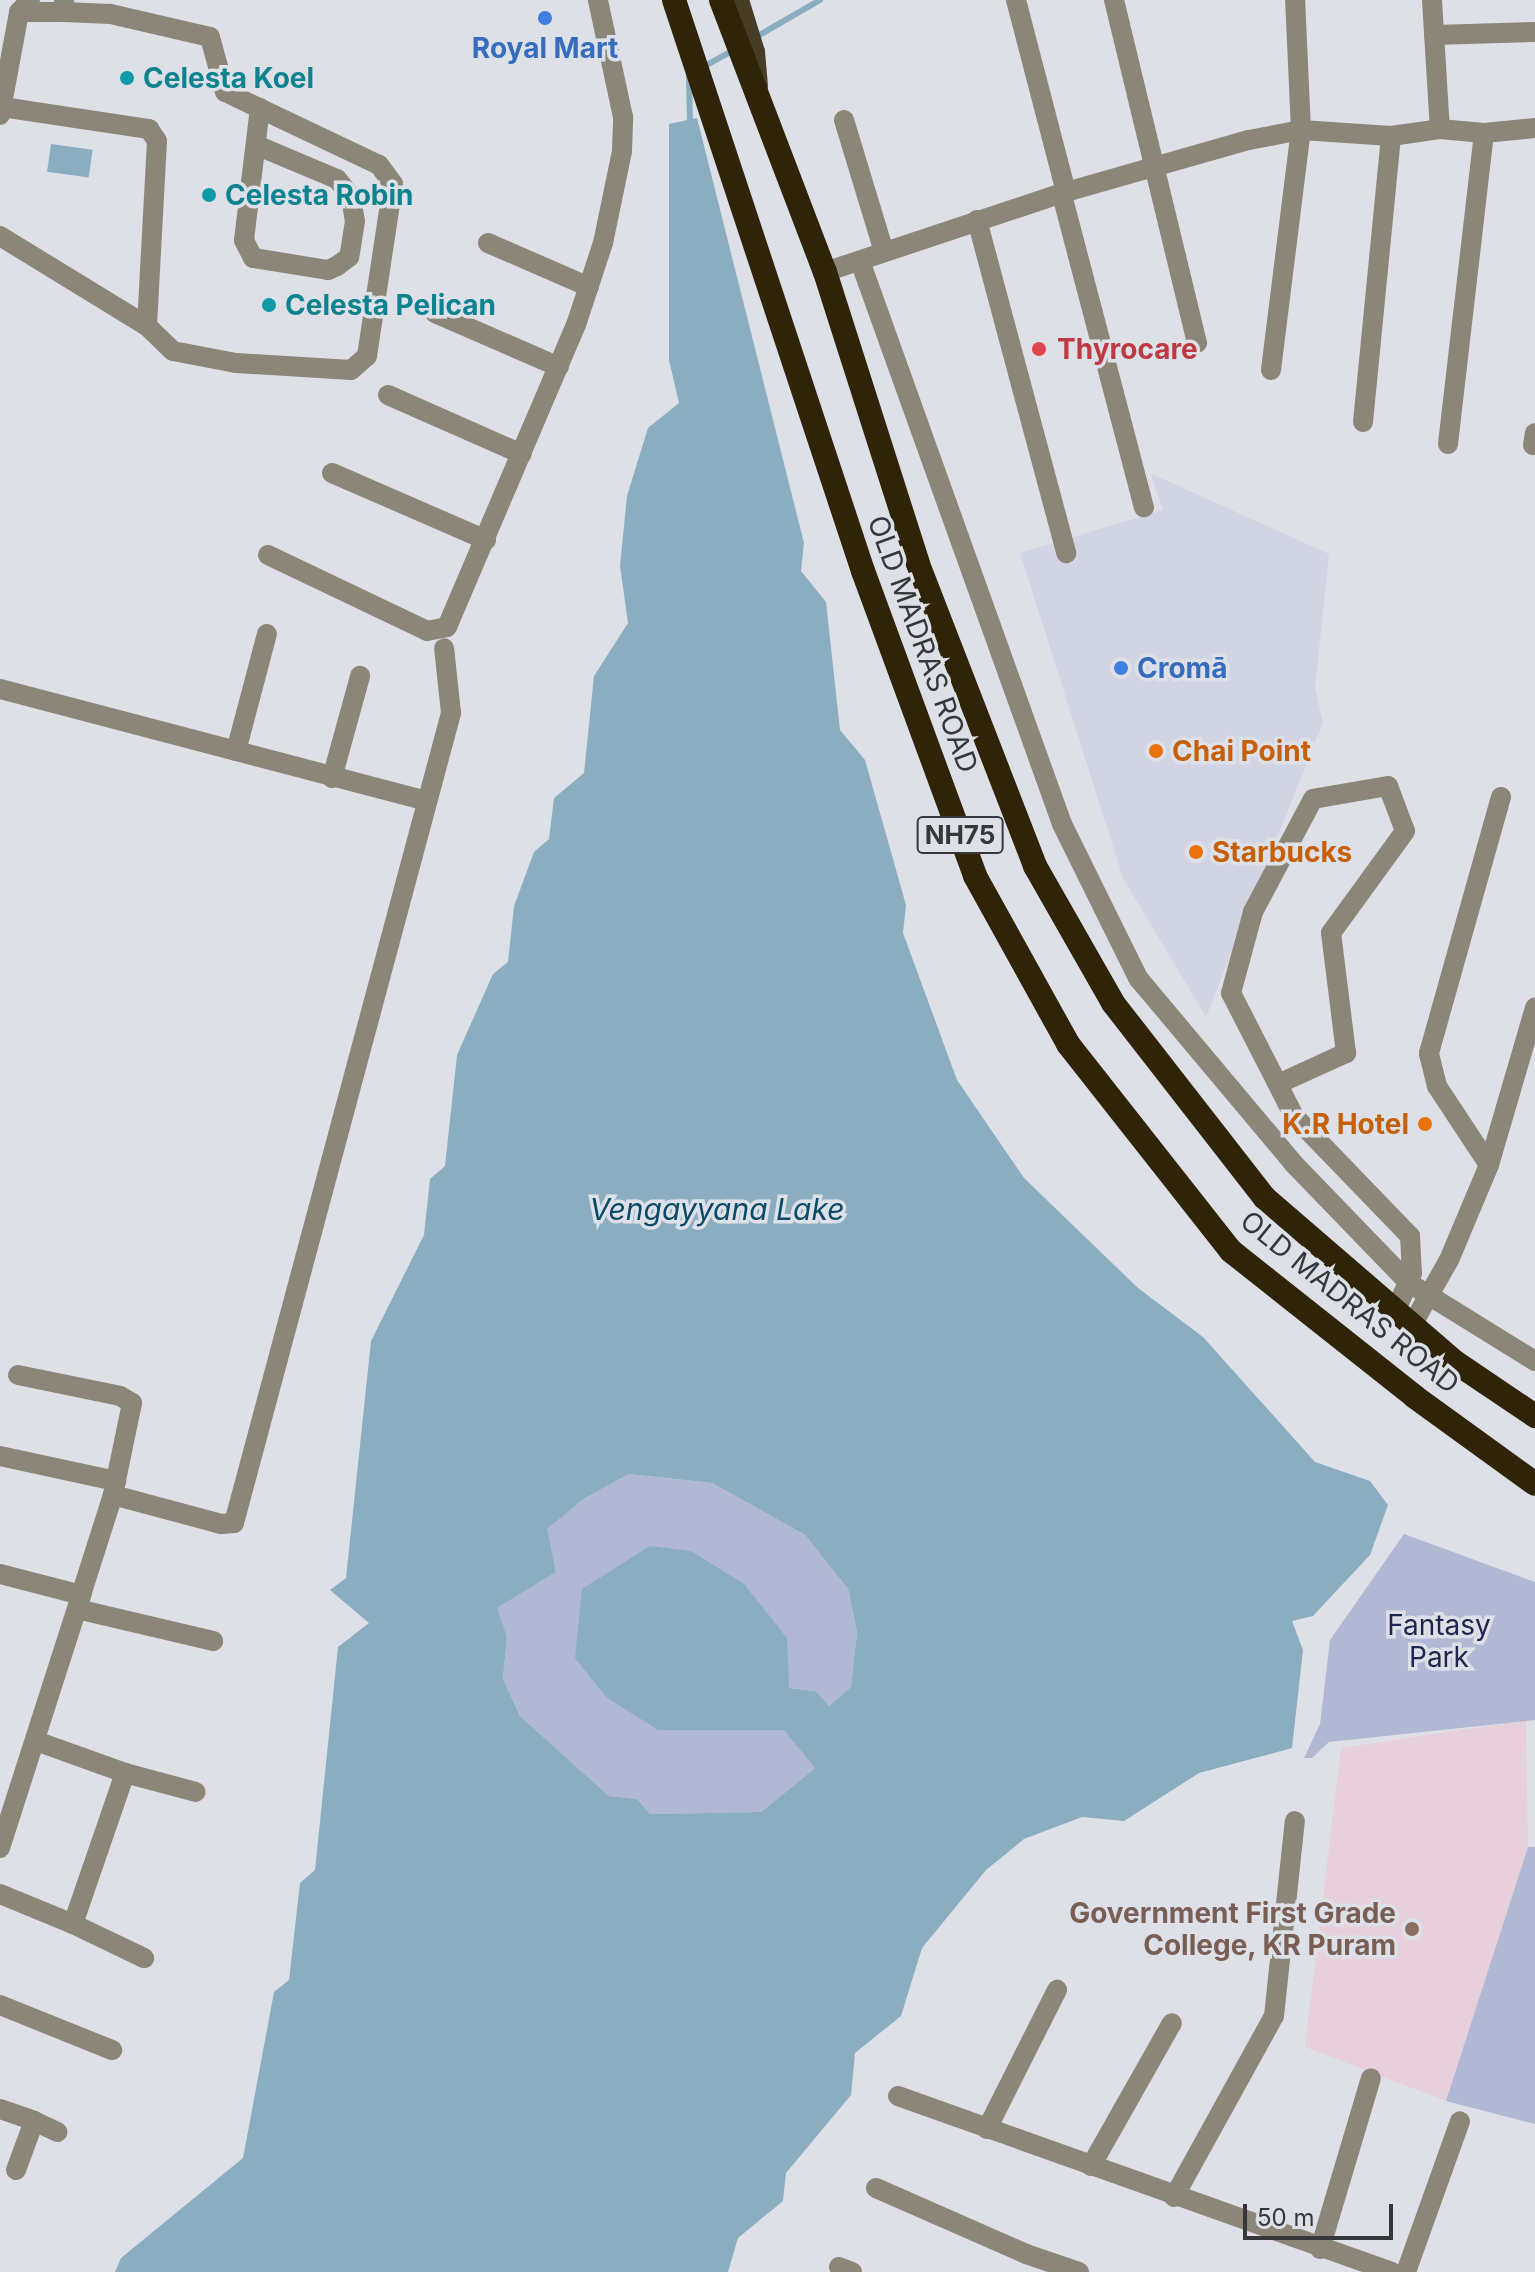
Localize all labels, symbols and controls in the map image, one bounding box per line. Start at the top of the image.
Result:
marker: Royal Mart [536,9,554,27]
place label: Royal Mart [472,31,618,65]
place label: Celesta Koel [143,61,314,95]
marker: Celesta Koel [118,69,136,87]
place label: Celesta Robin [225,178,414,212]
marker: Celesta Robin [200,186,218,204]
place label: Celesta Pelican [285,288,496,322]
marker: Celesta Pelican [260,296,278,314]
place label: Thyrocare [1057,332,1198,366]
marker: Thyrocare [1028,338,1050,360]
street label: OLD MADRAS ROAD [861,511,985,777]
place label: Cromā [1137,651,1227,685]
marker: Cromā [1112,659,1130,677]
place label: Chai Point [1172,734,1311,768]
marker: Chai Point [1147,742,1165,760]
road number: NH75 [916,813,1004,857]
place label: Starbucks [1212,835,1352,869]
marker: Starbucks [1187,843,1205,861]
place label: K.R Hotel [1282,1107,1409,1141]
marker: K.R Hotel [1416,1115,1434,1133]
water label: Vengayyana Lake [589,1191,845,1227]
street label: OLD MADRAS ROAD [1234,1204,1466,1400]
park label: Fantasy Park [1387,1608,1491,1674]
place label: Government First Grade College, KR Puram [1069,1896,1396,1962]
marker: Government First Grade College, KR Puram [1403,1920,1421,1938]
scale bar [1247,2188,1397,2238]
text: 50 m [1257,2203,1315,2232]

